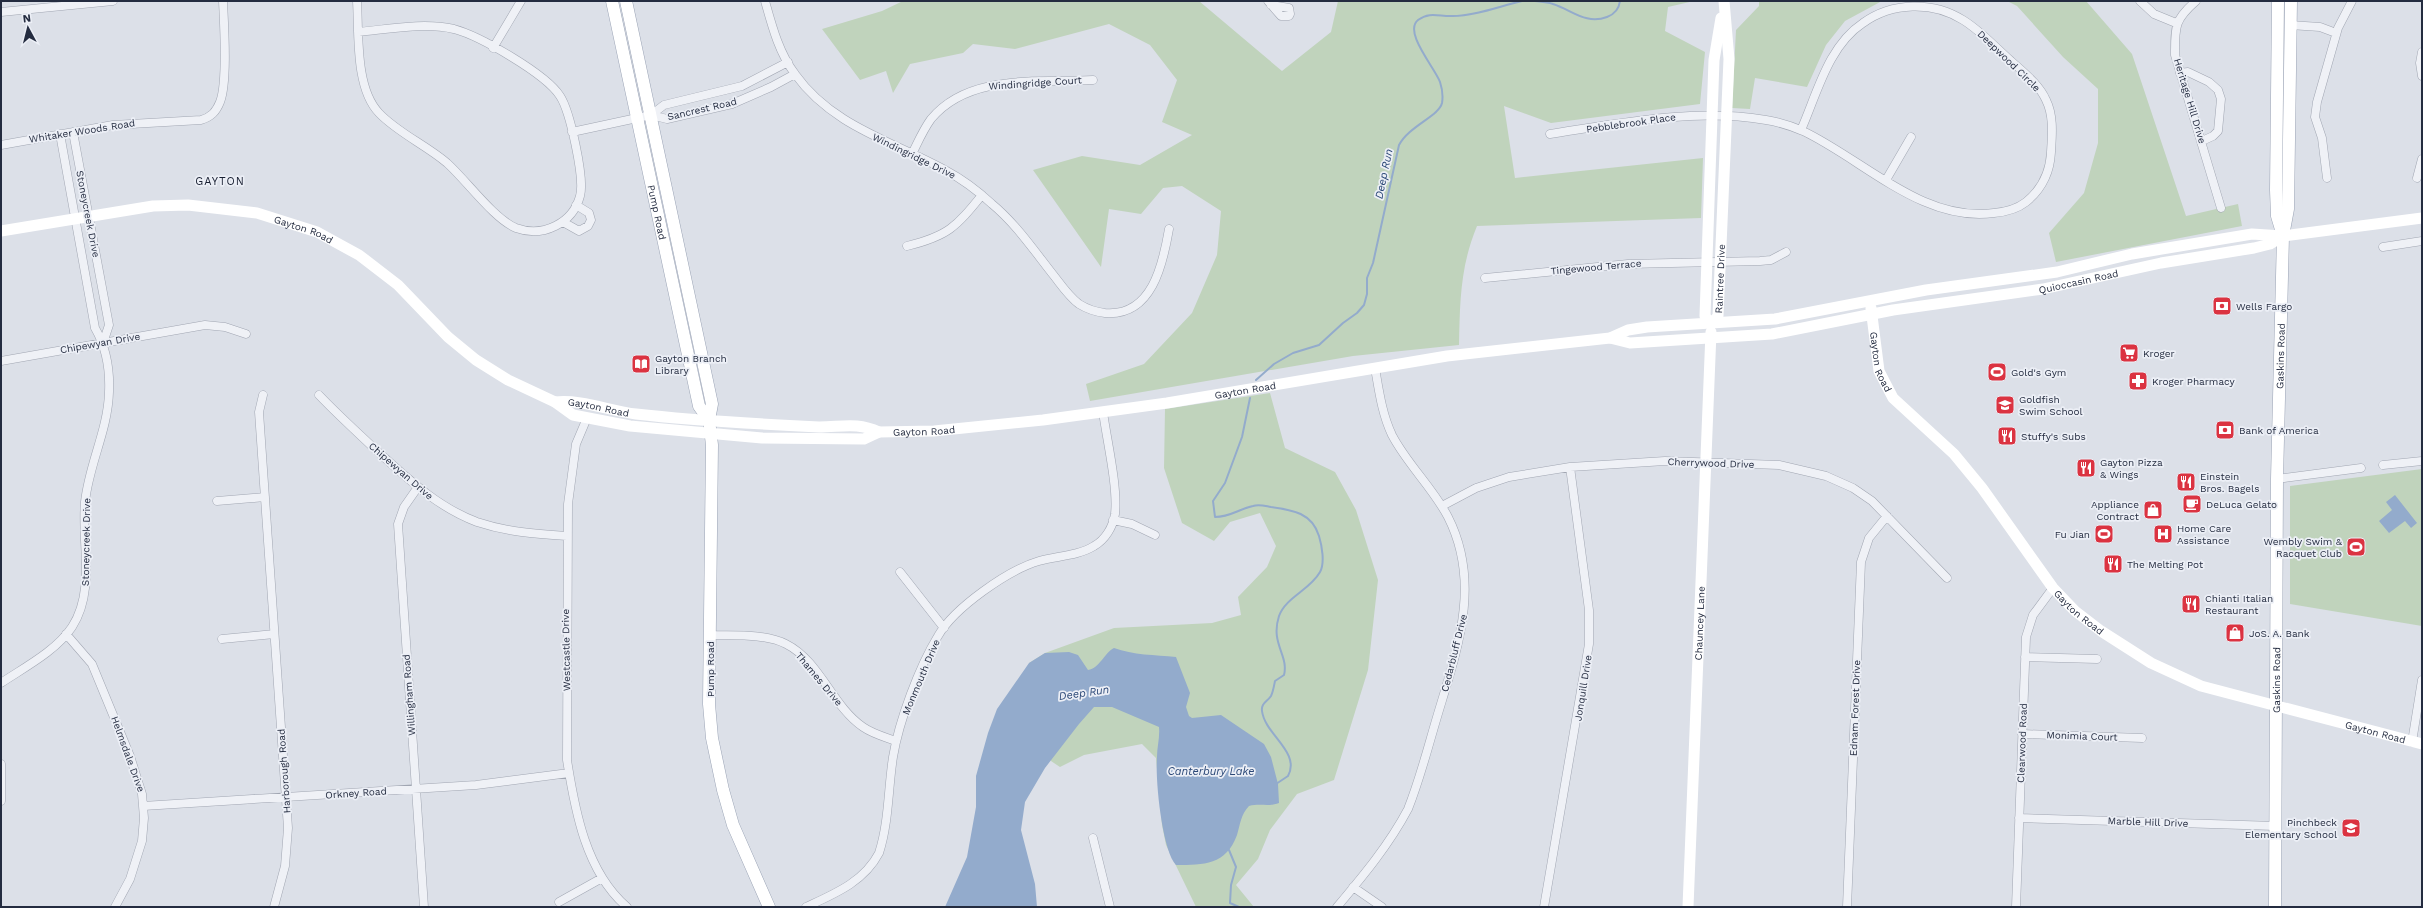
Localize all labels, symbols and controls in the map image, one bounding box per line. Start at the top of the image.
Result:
north arrow [8,8,48,48]
text: N [22,12,32,26]
street label: Deepwood Circle [1975,28,2043,94]
street label: Heritage Hill Drive [2172,57,2208,145]
street label: Windingridge Court [988,74,1083,92]
street label: Sancrest Road [666,96,738,122]
street label: Pebblebrook Place [1585,111,1677,135]
street label: Whitaker Woods Road [28,117,136,145]
street label: Windingridge Drive [871,131,958,181]
water label: Deep Run [1372,148,1396,200]
street label: Stoneycreek Drive [74,170,102,259]
district label: GAYTON [195,175,245,188]
street label: Pump Road [646,184,669,241]
street label: Gayton Road [273,213,335,245]
street label: Raintree Drive [1713,244,1727,313]
street label: Tingewood Terrace [1550,258,1642,276]
street label: Quioccasin Road [2038,267,2119,295]
bank icon: Wells Fargo [2211,295,2233,317]
place label: Wells Fargo [2236,301,2292,312]
street label: Gaskins Road [2274,323,2286,389]
street label: Chipewyan Drive [59,330,141,355]
street label: Gayton Road [1869,331,1894,394]
supermarket icon: Kroger [2118,342,2140,364]
place label: Kroger [2143,348,2175,359]
library icon: Gayton Branch Library [630,353,652,375]
place label: Gayton Branch Library [655,353,727,376]
sports icon: Gold's Gym [1986,361,2008,383]
place label: Gold's Gym [2011,367,2066,378]
pharmacy icon: Kroger Pharmacy [2127,370,2149,392]
place label: Kroger Pharmacy [2152,376,2235,387]
street label: Gayton Road [1214,379,1277,400]
school or university icon: Goldfish Swim School [1994,394,2016,416]
place label: Goldfish Swim School [2019,394,2083,417]
street label: Gayton Road [567,396,630,418]
bank icon: Bank of America [2214,419,2236,441]
street label: Gayton Road [893,423,956,437]
restaurant icon: Stuffy's Subs [1996,425,2018,447]
place label: Bank of America [2239,425,2319,436]
place label: Stuffy's Subs [2021,431,2086,442]
street label: Chipewyan Drive [367,440,435,502]
street label: Cherrywood Drive [1667,456,1755,470]
restaurant icon: Gayton Pizza & Wings [2075,457,2097,479]
place label: Gayton Pizza & Wings [2100,457,2163,480]
restaurant icon: Einstein Bros. Bagels [2175,471,2197,493]
place label: Einstein Bros. Bagels [2200,471,2259,494]
cafe icon: DeLuca Gelato [2181,493,2203,515]
street label: Stoneycreek Drive [80,498,92,586]
place label: Appliance Contract [2091,499,2140,522]
shop icon: Appliance Contract [2142,499,2164,521]
place label: DeLuca Gelato [2206,499,2277,510]
sports icon: Fu Jian [2093,523,2115,545]
hospital icon: Home Care Assistance [2152,523,2174,545]
place label: Home Care Assistance [2177,523,2231,546]
place label: Fu Jian [2055,529,2090,540]
place label: Wembly Swim & Racquet Club [2263,536,2343,559]
sports icon: Wembly Swim & Racquet Club [2345,536,2367,558]
restaurant icon: The Melting Pot [2102,553,2124,575]
place label: The Melting Pot [2127,559,2204,570]
street label: Chauncey Lane [1692,586,1706,661]
street label: Gayton Road [2052,587,2106,637]
restaurant icon: Chianti Italian Restaurant [2180,593,2202,615]
place label: Chianti Italian Restaurant [2205,593,2273,616]
street label: Westcastle Drive [560,609,572,691]
street label: Cedarbluff Drive [1439,613,1469,693]
shop icon: JoS. A. Bank [2224,622,2246,644]
place label: JoS. A. Bank [2249,628,2310,639]
street label: Monmouth Drive [900,637,942,716]
street label: Pump Road [705,641,716,697]
street label: Gaskins Road [2270,647,2282,713]
street label: Thames Drive [793,650,845,708]
street label: Willingham Road [401,654,417,736]
street label: Jonquill Drive [1572,654,1594,722]
street label: Ednam Forest Drive [1848,659,1862,756]
water label: Deep Run [1058,683,1110,703]
street label: Clearwood Road [2015,703,2029,783]
street label: Helmsdale Drive [109,715,147,794]
street label: Gayton Road [2344,719,2407,745]
street label: Harborough Road [276,728,292,814]
street label: Monimia Court [2046,729,2119,743]
water label: Canterbury Lake [1167,765,1255,778]
street label: Orkney Road [325,785,387,801]
street label: Marble Hill Drive [2107,815,2189,829]
place label: Pinchbeck Elementary School [2245,817,2337,840]
school or university icon: Pinchbeck Elementary School [2340,817,2362,839]

